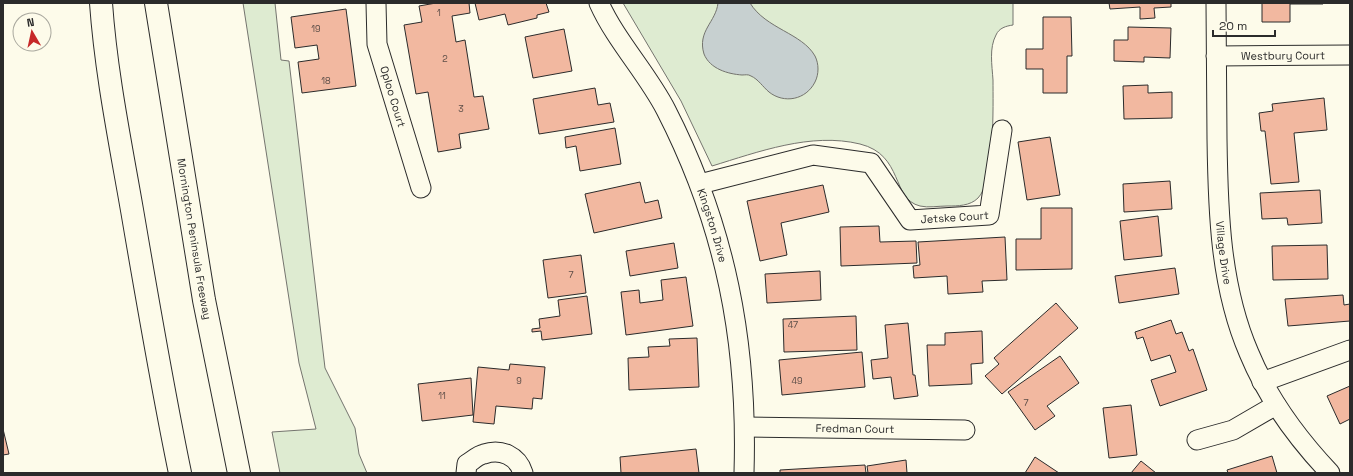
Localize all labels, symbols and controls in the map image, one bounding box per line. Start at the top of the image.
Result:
house number: 1 [437,7,441,19]
north arrow [12,12,52,52]
scale bar [1213,12,1275,38]
text: N [26,15,35,30]
text: 20 m [1219,18,1247,34]
house number: 19 [311,23,321,35]
street label: Westbury Court [1241,48,1325,63]
house number: 2 [442,53,448,65]
street label: Oploo Court [377,64,409,129]
house number: 18 [321,75,331,87]
house number: 3 [458,103,464,115]
street label: Mornington Peninsula Freeway [174,157,215,321]
street label: Kingston Drive [694,187,730,264]
street label: Jetske Court [920,208,989,226]
street label: Village Drive [1213,220,1235,286]
house number: 7 [568,269,574,281]
house number: 47 [788,319,798,331]
house number: 9 [516,375,522,387]
house number: 49 [791,375,803,387]
house number: 11 [438,390,446,402]
house number: 7 [1023,397,1029,409]
street label: Fredman Court [816,421,894,436]

